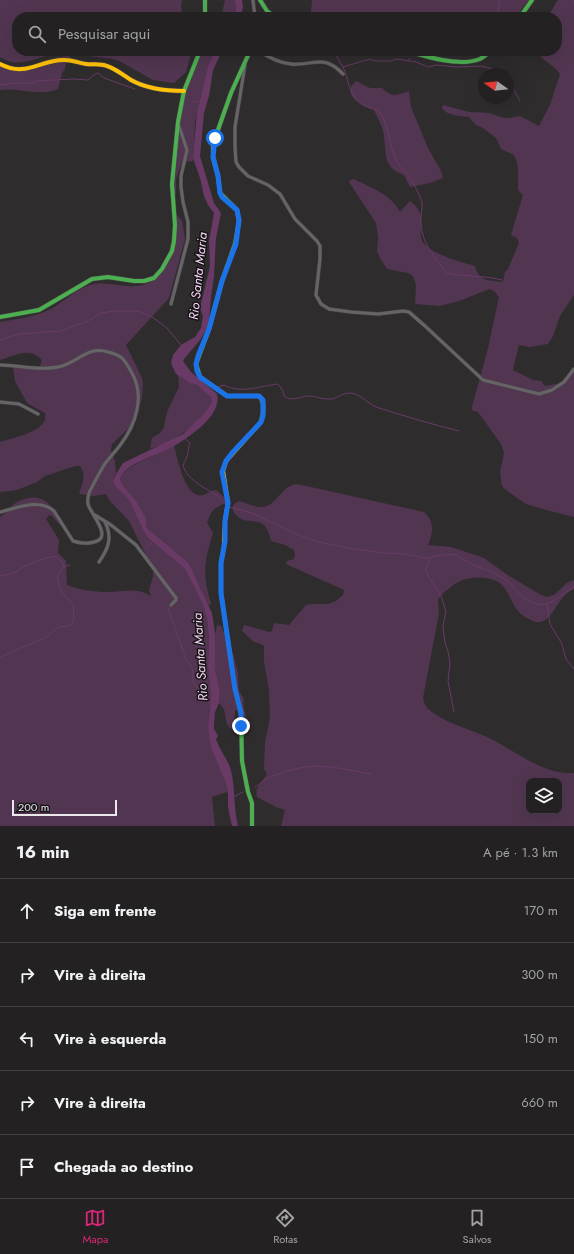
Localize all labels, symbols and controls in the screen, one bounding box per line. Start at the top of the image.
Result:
search box [12,12,562,56]
icon: search [26,23,48,45]
text: Pesquisar aqui [58,23,150,45]
north arrow [478,68,514,104]
route start [206,129,224,147]
water label: Rio Santa Maria [184,231,212,321]
water label: Rio Santa Maria [187,612,213,702]
route end [232,717,250,735]
map controls [526,778,562,814]
button: layers [526,778,562,814]
scale bar [12,798,117,817]
text: 200 m [18,799,49,815]
text: 16 min [16,840,70,864]
text: A pé · 1.3 km [483,843,558,862]
icon: ahead [16,900,38,922]
text: Siga em frente [54,900,156,922]
text: 170 m [523,901,558,920]
icon: right [16,964,38,986]
text: Vire à direita [54,964,146,986]
text: 300 m [521,965,558,984]
icon: left [16,1028,38,1050]
text: Vire à esquerda [54,1028,166,1050]
text: 150 m [523,1029,558,1048]
icon: right [16,1092,38,1114]
text: Vire à direita [54,1092,146,1114]
text: 660 m [521,1093,558,1112]
icon: arrive [16,1156,38,1178]
text: Chegada ao destino [54,1156,193,1178]
tab: Mapa [82,1207,108,1247]
tab: Rotas [273,1207,298,1247]
tab: Salvos [463,1207,492,1247]

